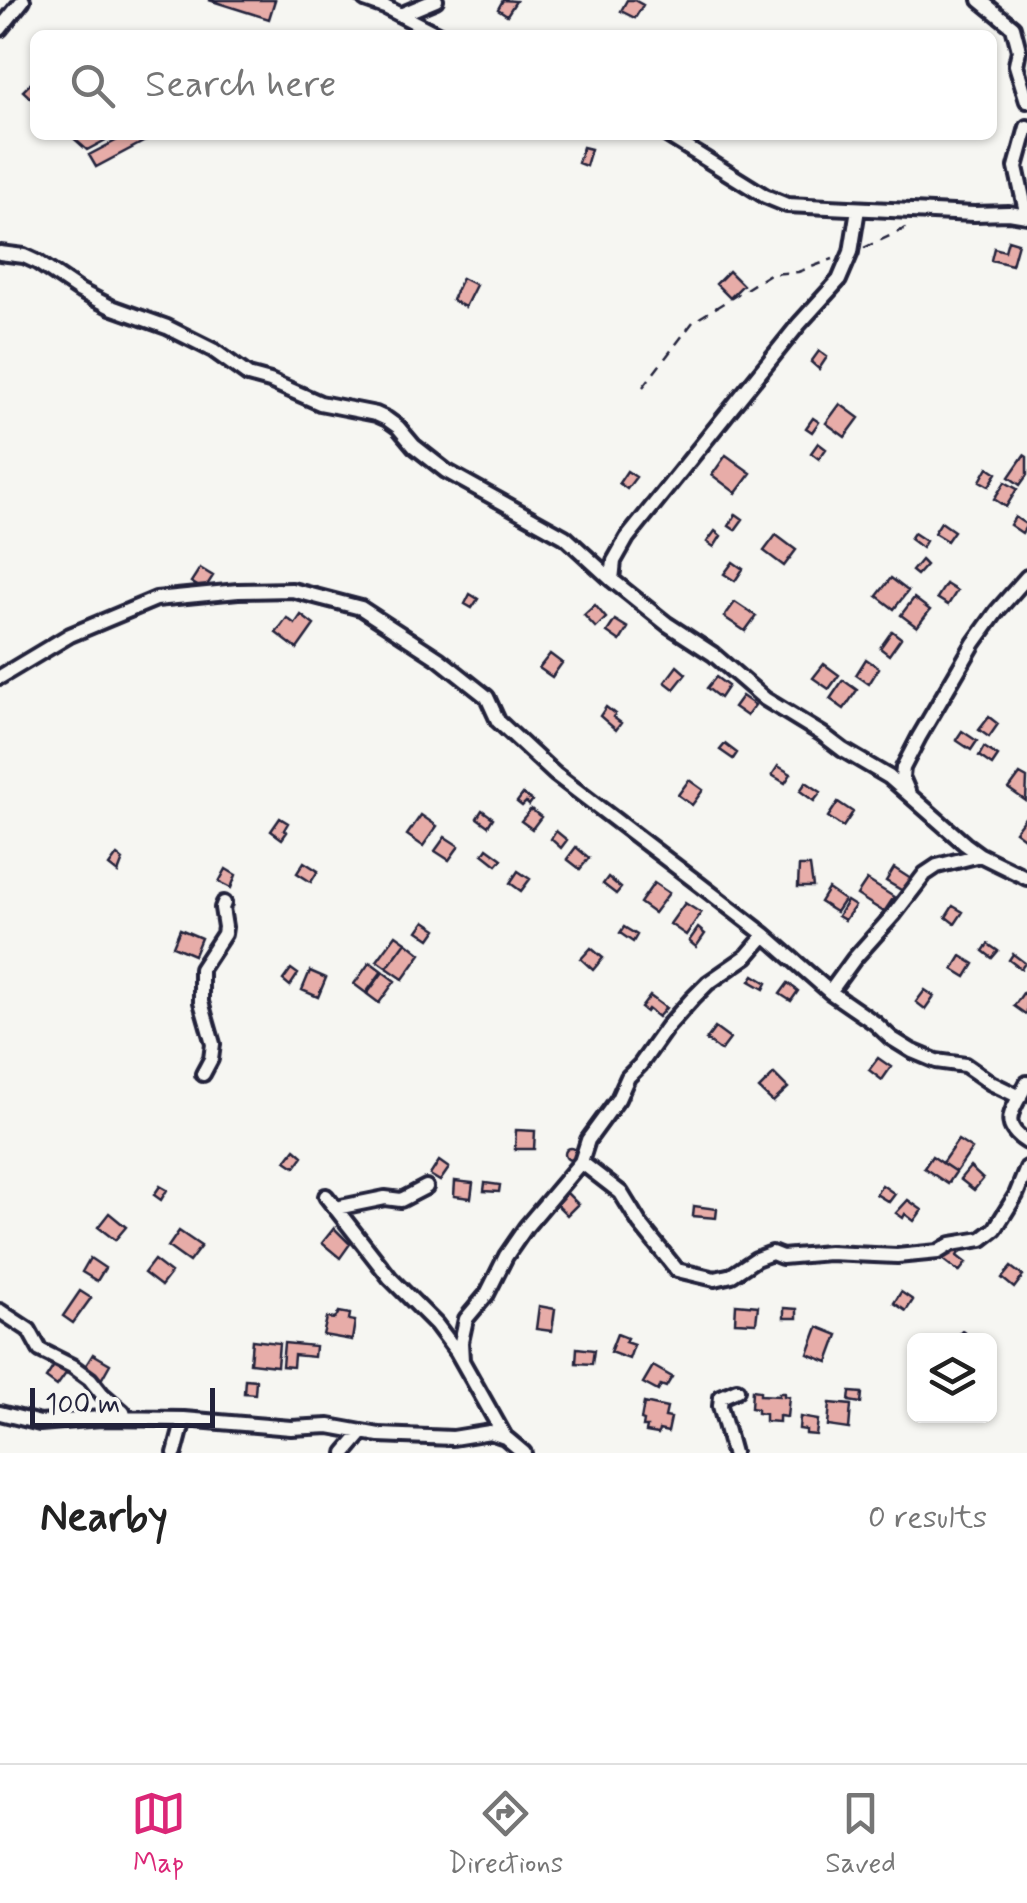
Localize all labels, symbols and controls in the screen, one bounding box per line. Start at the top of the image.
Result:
search box [30,30,997,140]
icon: search [65,58,120,113]
text: Search here [145,61,336,110]
map controls [907,1333,997,1423]
button: layers [907,1333,997,1423]
scale bar [30,1383,215,1428]
text: 100 m [45,1387,120,1424]
text: Nearby [40,1491,168,1546]
text: 0 results [868,1497,987,1539]
tab: Map [131,1786,186,1883]
tab: Directions [448,1786,563,1883]
tab: Saved [825,1786,896,1883]

